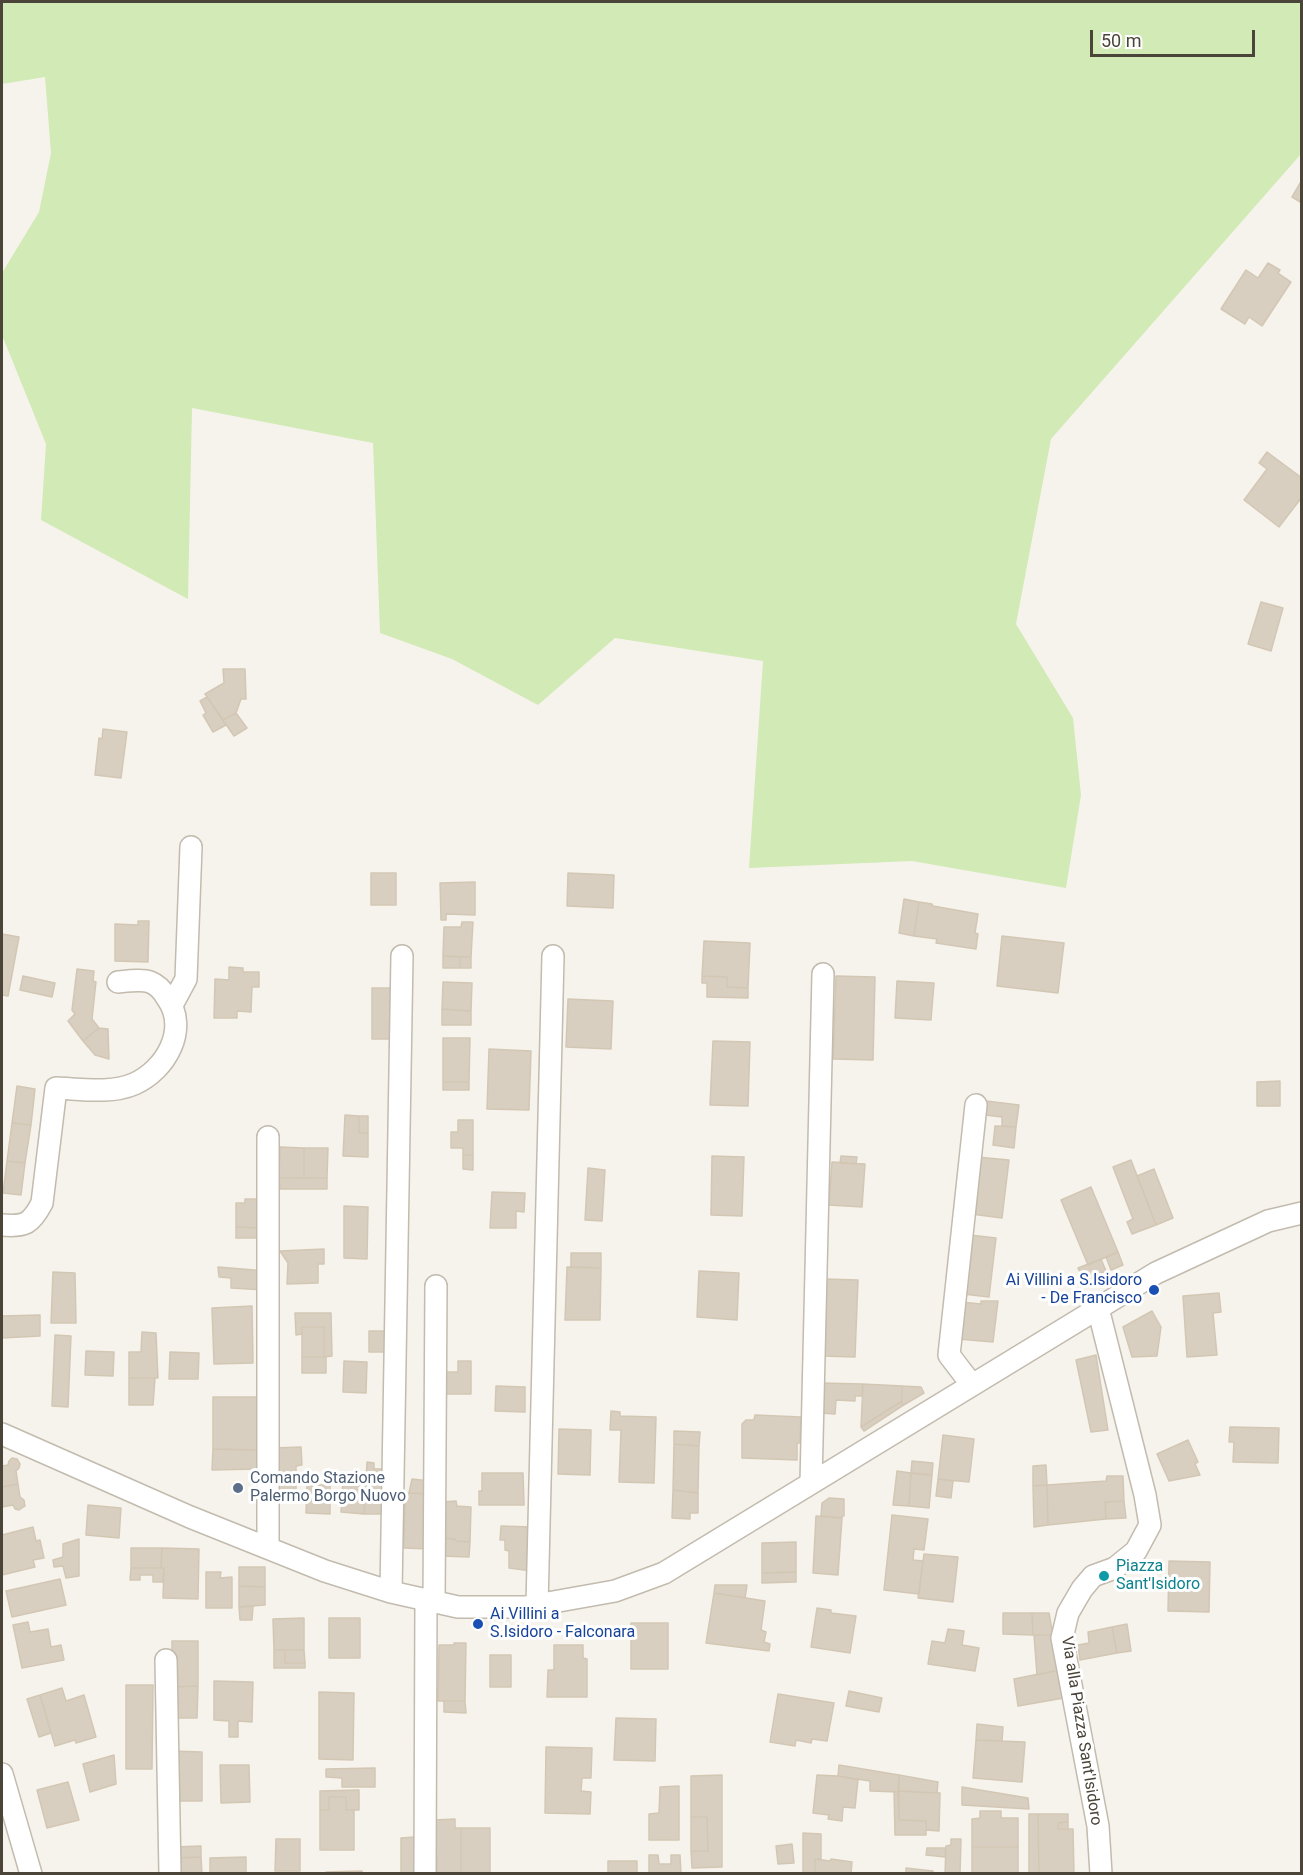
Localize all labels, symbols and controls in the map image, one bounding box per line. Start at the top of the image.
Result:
scale bar [1093,18,1258,56]
text: 50 m [1101,30,1141,51]
place label: Ai Villini a S.Isidoro - De Francisco [1006,1271,1142,1309]
marker: Ai Villini a S.Isidoro - De Francisco [1147,1283,1161,1297]
place label: Comando Stazione Palermo Borgo Nuovo [250,1469,406,1507]
marker: Comando Stazione Palermo Borgo Nuovo [231,1481,245,1495]
place label: Piazza Sant'Isidoro [1116,1557,1200,1595]
marker: Piazza Sant'Isidoro [1097,1569,1111,1583]
place label: Ai Villini a S.Isidoro - Falconara [490,1605,635,1643]
marker: Ai Villini a S.Isidoro - Falconara [471,1617,485,1631]
street label: Via alla Piazza Sant'Isidoro [1057,1635,1105,1827]

